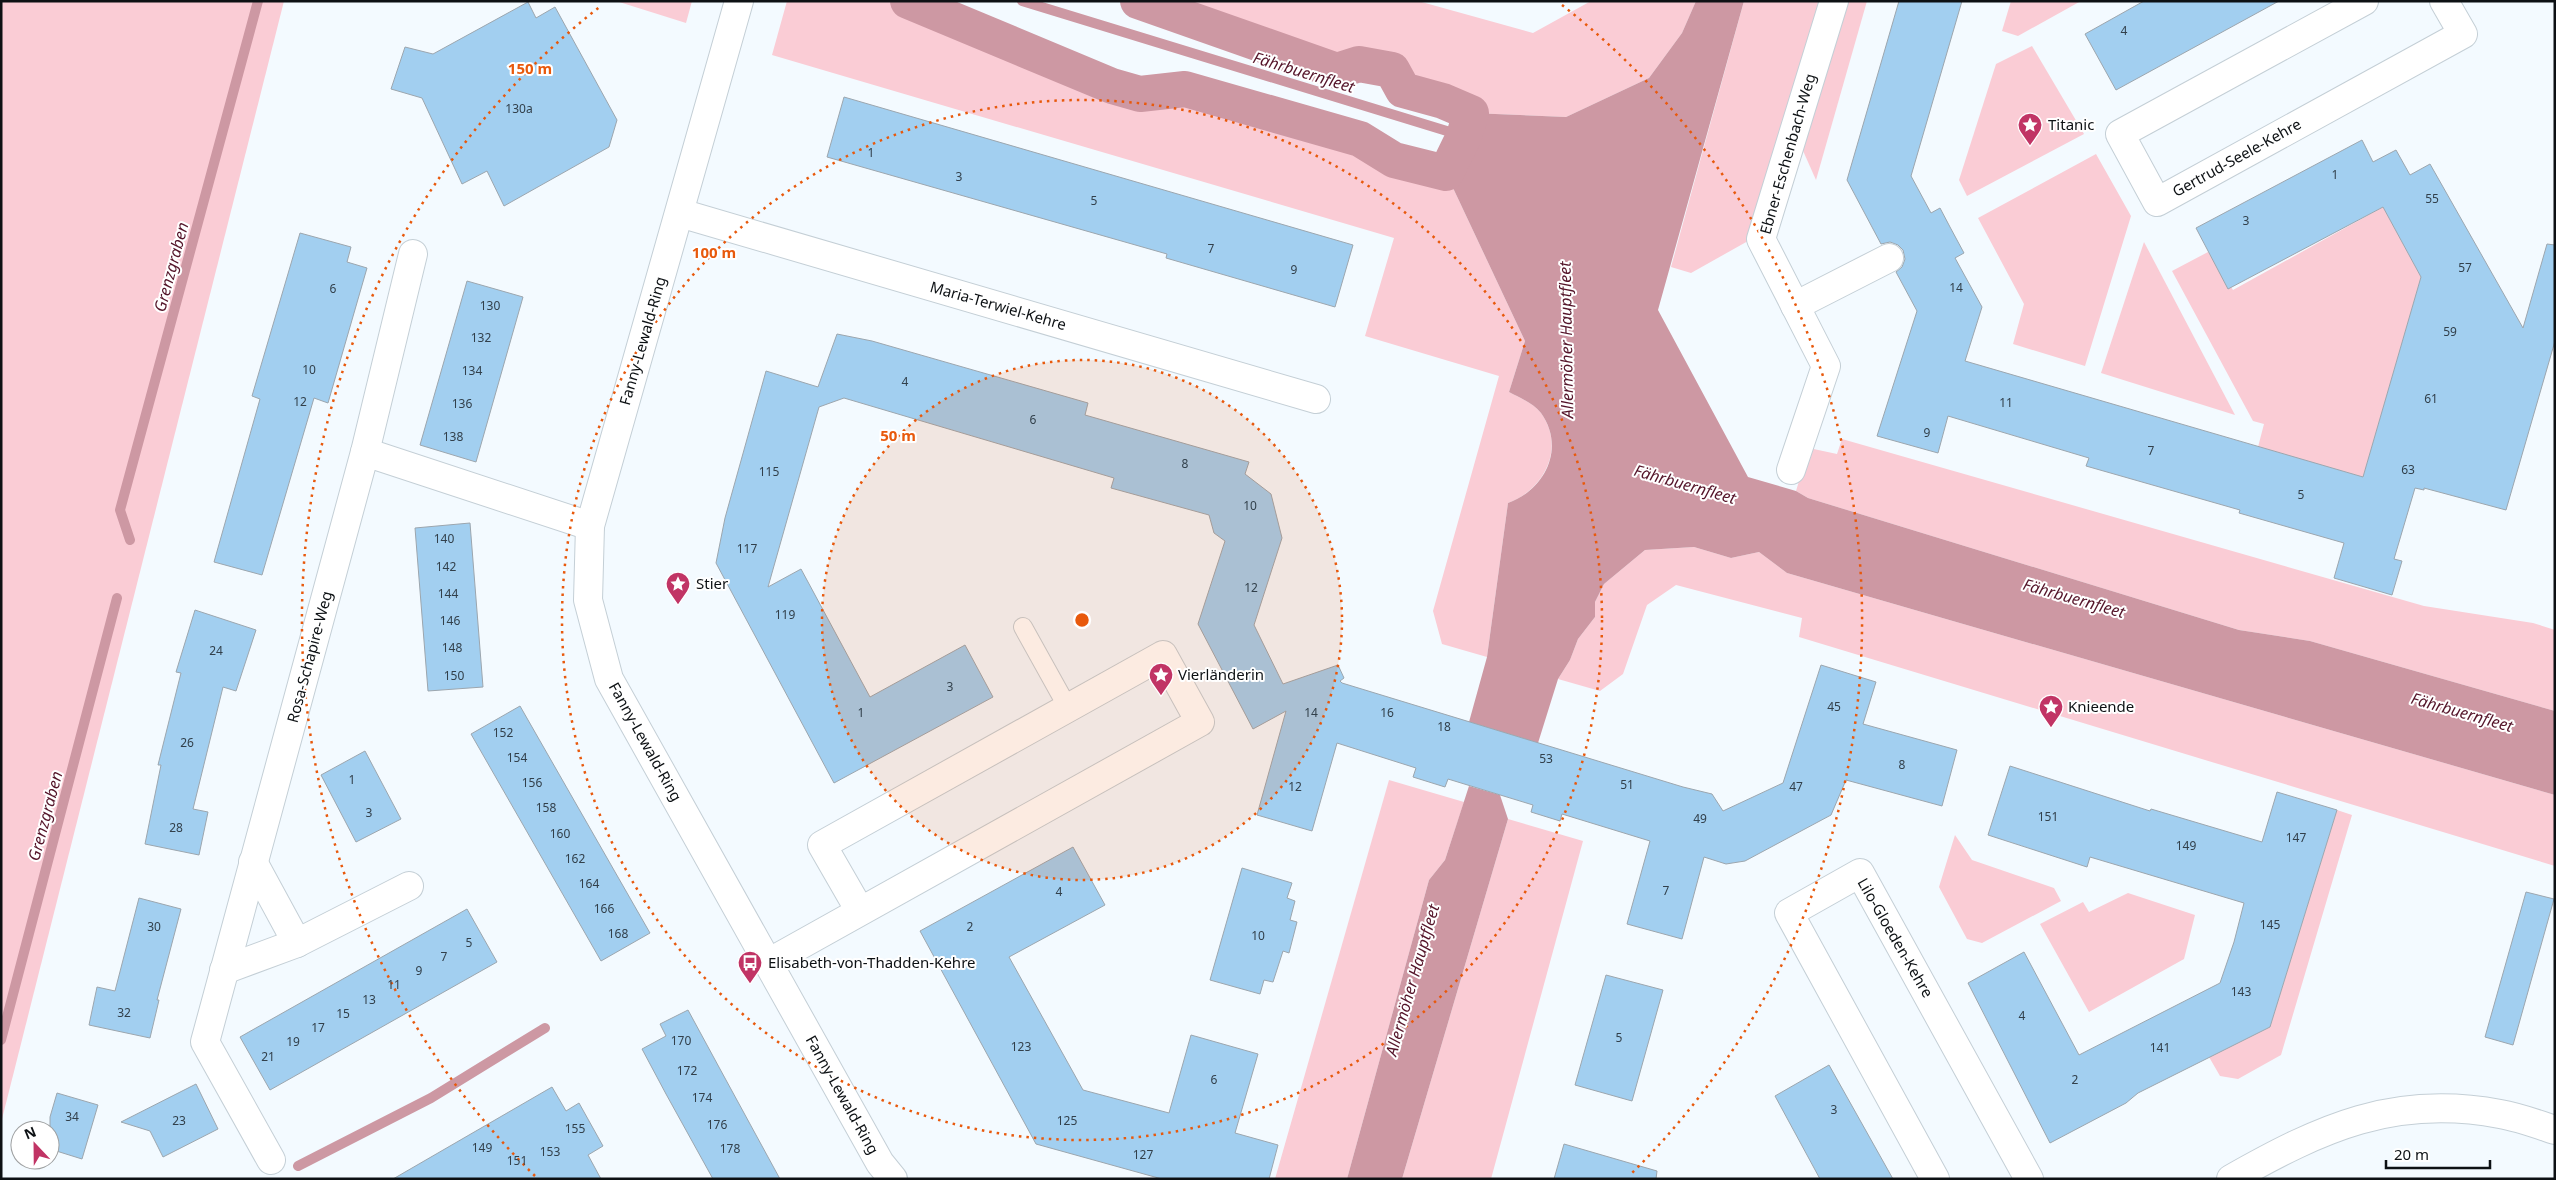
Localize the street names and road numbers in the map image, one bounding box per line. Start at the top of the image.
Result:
street label: Ebner-Eschenbach-Weg [1755,71,1820,236]
street label: Gertrud-Seele-Kehre [2169,113,2304,201]
street label: Fanny-Lewald-Ring [614,274,670,407]
street label: Maria-Terwiel-Kehre [928,276,1069,334]
street label: Rosa-Schapire-Weg [282,589,336,725]
street label: Fanny-Lewald-Ring [605,678,687,805]
street label: Lilo-Gloeden-Kehre [1853,874,1938,1001]
street label: Fanny-Lewald-Ring [802,1031,884,1158]

